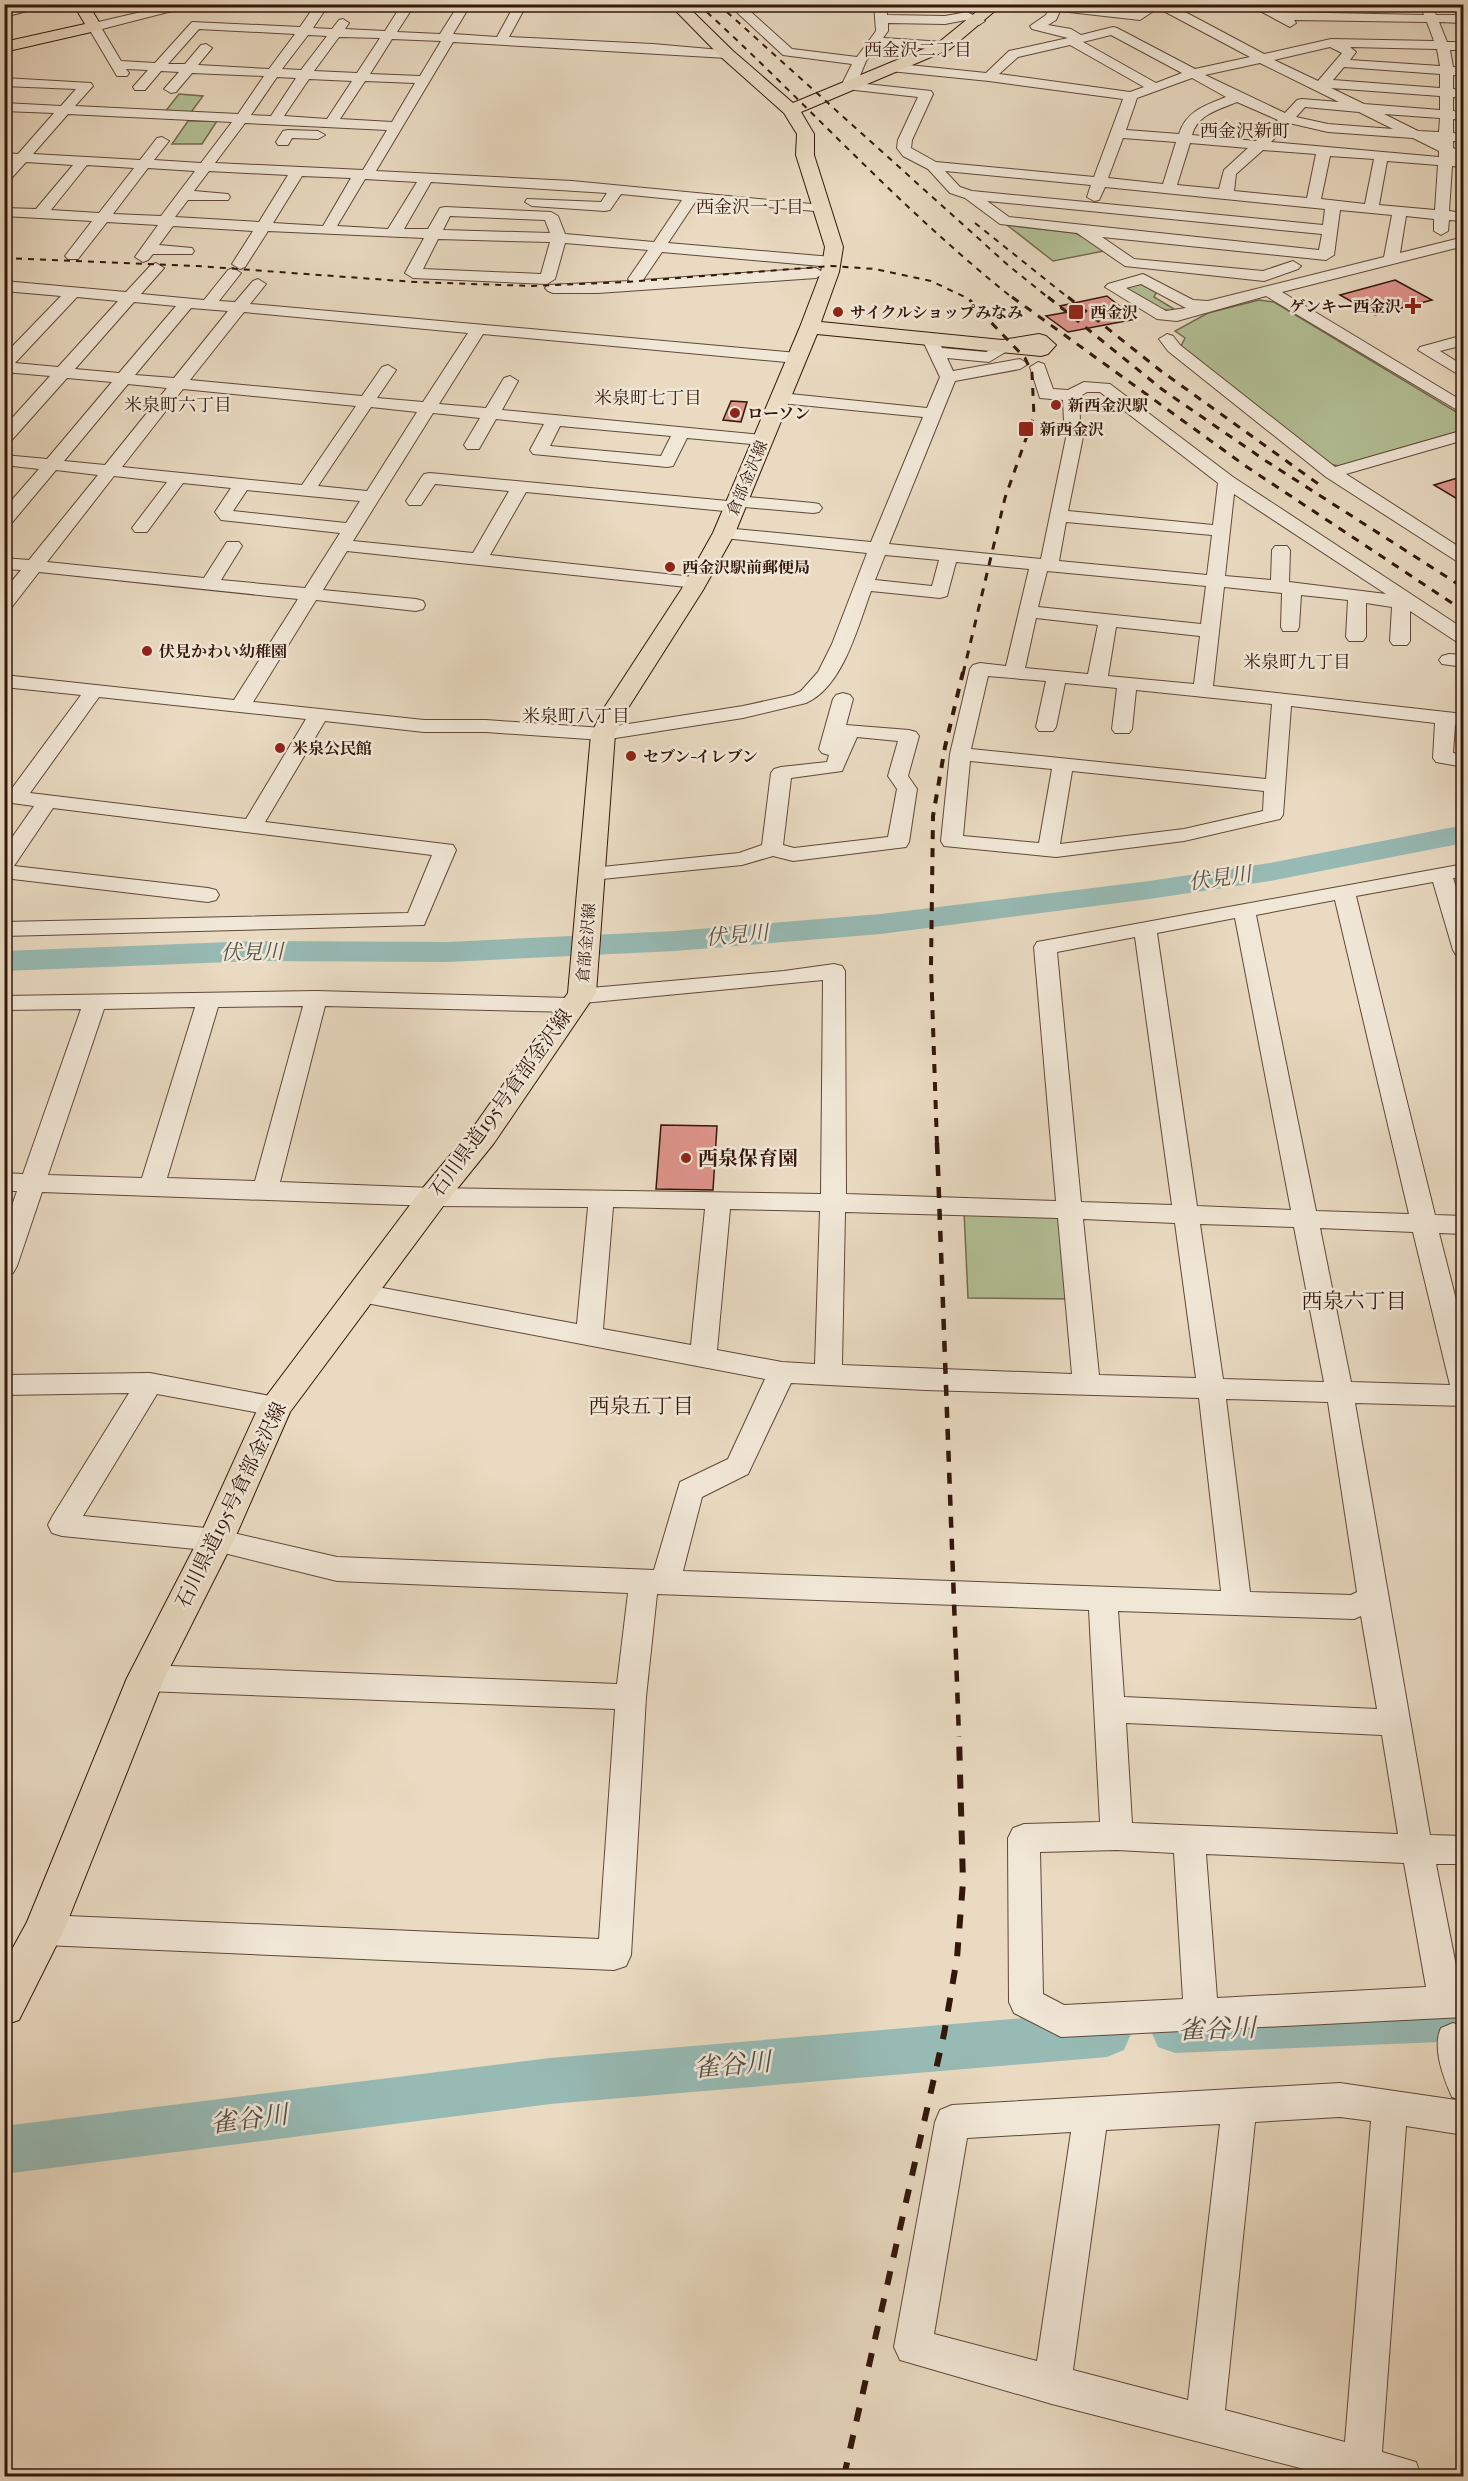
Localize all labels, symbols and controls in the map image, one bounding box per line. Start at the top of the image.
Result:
district label: 西金沢二丁目 [864,40,972,61]
district label: 西金沢新町 [1200,121,1290,142]
district label: 西金沢一丁目 [696,197,804,218]
place label: ゲンキー西金沢 [1289,297,1401,316]
marker: ゲンキー西金沢 [1406,299,1420,313]
place label: サイクルショップみなみ [850,303,1023,322]
marker: 西金沢 [1067,303,1085,321]
place label: 西金沢 [1090,303,1138,322]
marker: サイクルショップみなみ [831,305,845,319]
district label: 米泉町七丁目 [594,388,702,409]
district label: 米泉町六丁目 [124,395,232,416]
place label: 新西金沢駅 [1067,396,1148,415]
marker: 新西金沢駅 [1049,398,1063,412]
place label: ローソン [747,404,810,423]
marker: ローソン [728,406,742,420]
marker: 新西金沢 [1017,420,1035,438]
place label: 新西金沢 [1039,420,1104,439]
street label: 倉部金沢線 [723,437,771,519]
place label: 西金沢駅前郵便局 [682,558,810,577]
marker: 西金沢駅前郵便局 [663,560,677,574]
place label: 伏見かわい幼稚園 [159,642,287,661]
marker: 伏見かわい幼稚園 [140,644,154,658]
district label: 米泉町九丁目 [1243,652,1351,673]
district label: 米泉町八丁目 [522,706,630,727]
place label: 米泉公民館 [292,739,372,758]
marker: 米泉公民館 [273,741,287,755]
place label: セブン-イレブン [643,747,758,766]
marker: セブン-イレブン [624,749,638,763]
water label: 伏見川 [1187,861,1255,894]
street label: 倉部金沢線 [573,902,599,984]
water label: 伏見川 [705,920,771,950]
water label: 伏見川 [220,939,286,965]
street label: 石川県道195号倉部金沢線 [425,1005,577,1201]
place label: 西泉保育園 [698,1147,798,1170]
marker: 西泉保育園 [679,1151,693,1165]
district label: 西泉六丁目 [1302,1289,1407,1313]
district label: 西泉五丁目 [589,1394,694,1418]
street label: 石川県道195号倉部金沢線 [171,1398,291,1612]
water label: 雀谷川 [1177,2012,1260,2046]
water label: 雀谷川 [692,2046,775,2084]
water label: 雀谷川 [208,2098,293,2139]

